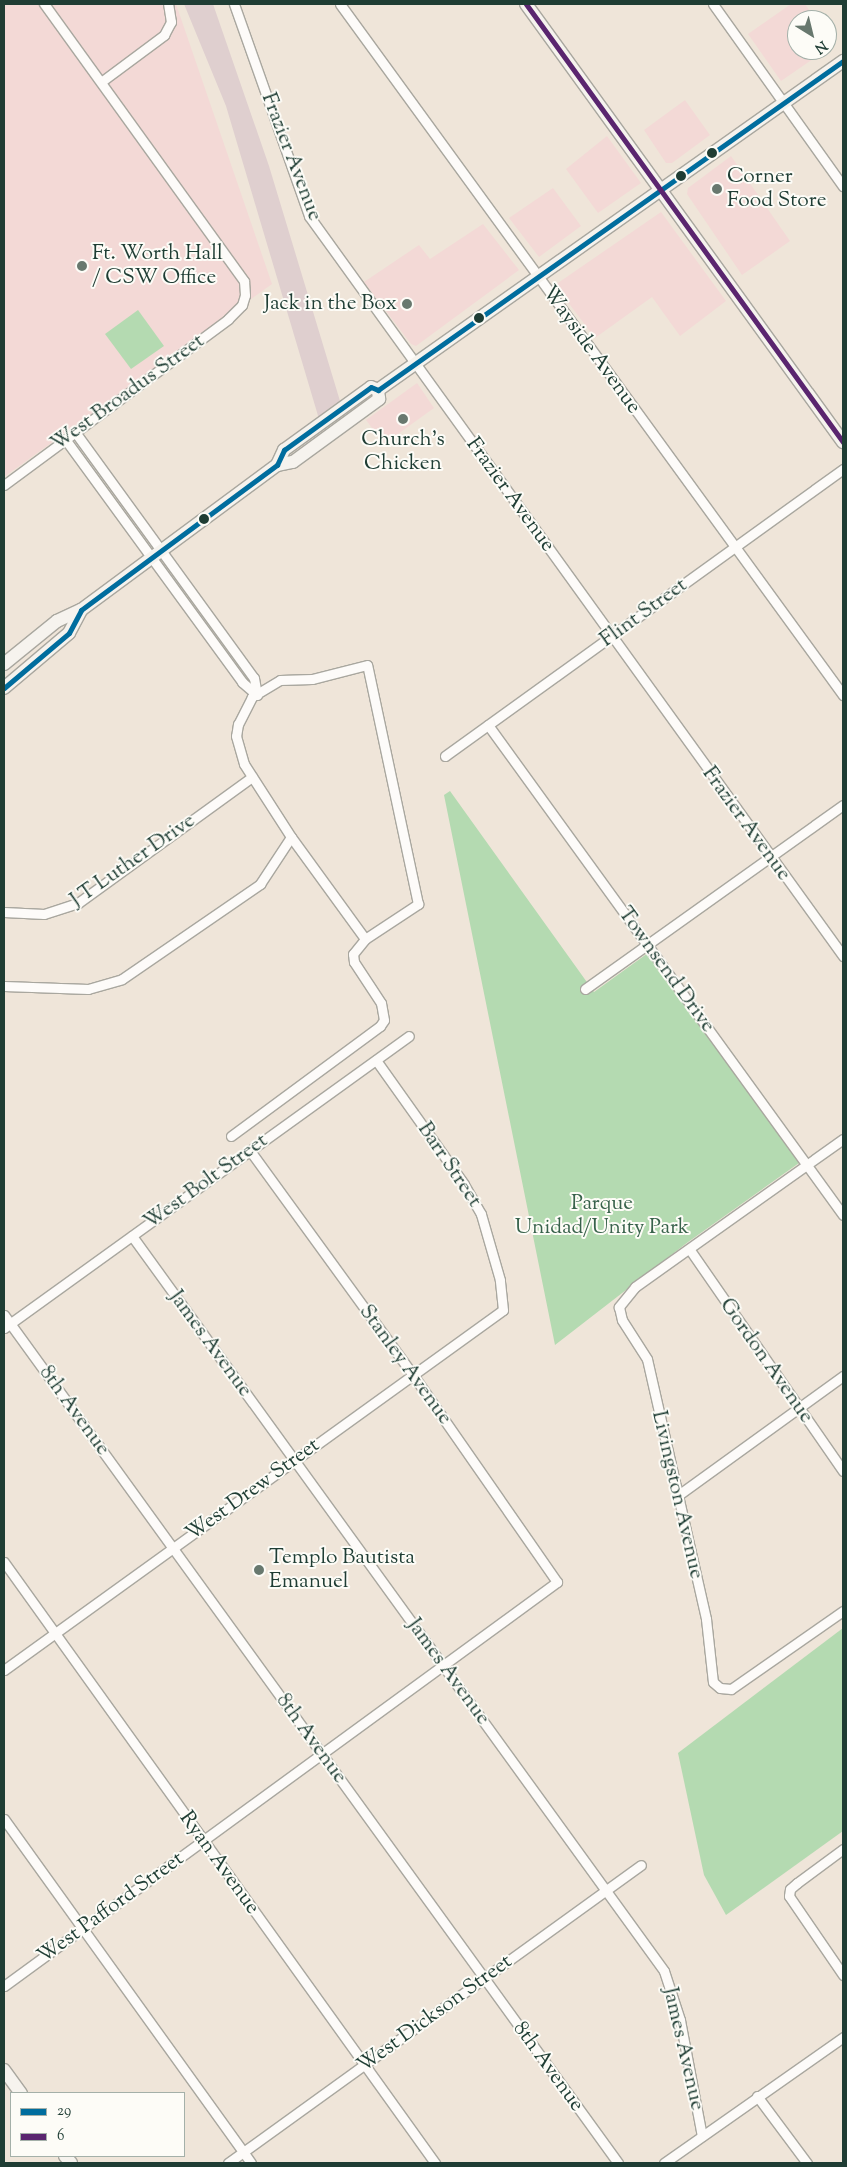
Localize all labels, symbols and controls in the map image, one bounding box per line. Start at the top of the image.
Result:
north arrow [787,10,837,60]
text: N [810,35,831,58]
street label: Frazier Avenue [255,89,327,225]
unlabelled marker [707,148,717,158]
place label: Corner Food Store [727,164,826,214]
unlabelled marker [676,171,686,181]
marker: Corner Food Store [711,183,723,195]
place label: Ft. Worth Hall / CSW Office [92,241,223,291]
marker: Ft. Worth Hall / CSW Office [76,260,88,272]
street label: Wayside Avenue [536,281,646,419]
place label: Jack in the Box [264,291,397,317]
marker: Jack in the Box [401,298,413,310]
unlabelled marker [474,313,484,323]
street label: West Broadus Street [46,329,210,457]
marker: Church's Chicken [397,413,409,425]
place label: Church's Chicken [361,427,445,477]
street label: Frazier Avenue [460,433,560,557]
unlabelled marker [199,514,209,524]
street label: Flint Street [596,573,692,653]
street label: Frazier Avenue [696,762,796,886]
street label: J T Luther Drive [66,809,200,913]
street label: Townsend Drive [612,902,720,1038]
street label: Barr Street [411,1118,487,1212]
street label: West Bolt Street [139,1129,273,1235]
park label: Parque Unidad/Unity Park [515,1191,689,1241]
street label: James Avenue [163,1286,257,1402]
street label: Gordon Avenue [714,1294,818,1428]
street label: Stanley Avenue [353,1300,457,1430]
street label: 8th Avenue [33,1361,115,1461]
street label: Livingston Avenue [645,1408,709,1582]
street label: West Drew Street [181,1433,325,1547]
place label: Templo Bautista Emanuel [269,1545,415,1595]
marker: Templo Bautista Emanuel [253,1564,265,1576]
street label: James Avenue [401,1614,495,1730]
street label: 8th Avenue [270,1689,352,1789]
street label: Ryan Avenue [173,1807,265,1919]
street label: West Pafford Street [33,1847,189,1969]
street label: West Dickson Street [353,1949,517,2079]
street label: James Avenue [657,1985,709,2113]
street label: 8th Avenue [507,2017,589,2117]
legend [10,2092,185,2157]
text: 29 [57,2101,71,2122]
text: 6 [57,2126,64,2147]

